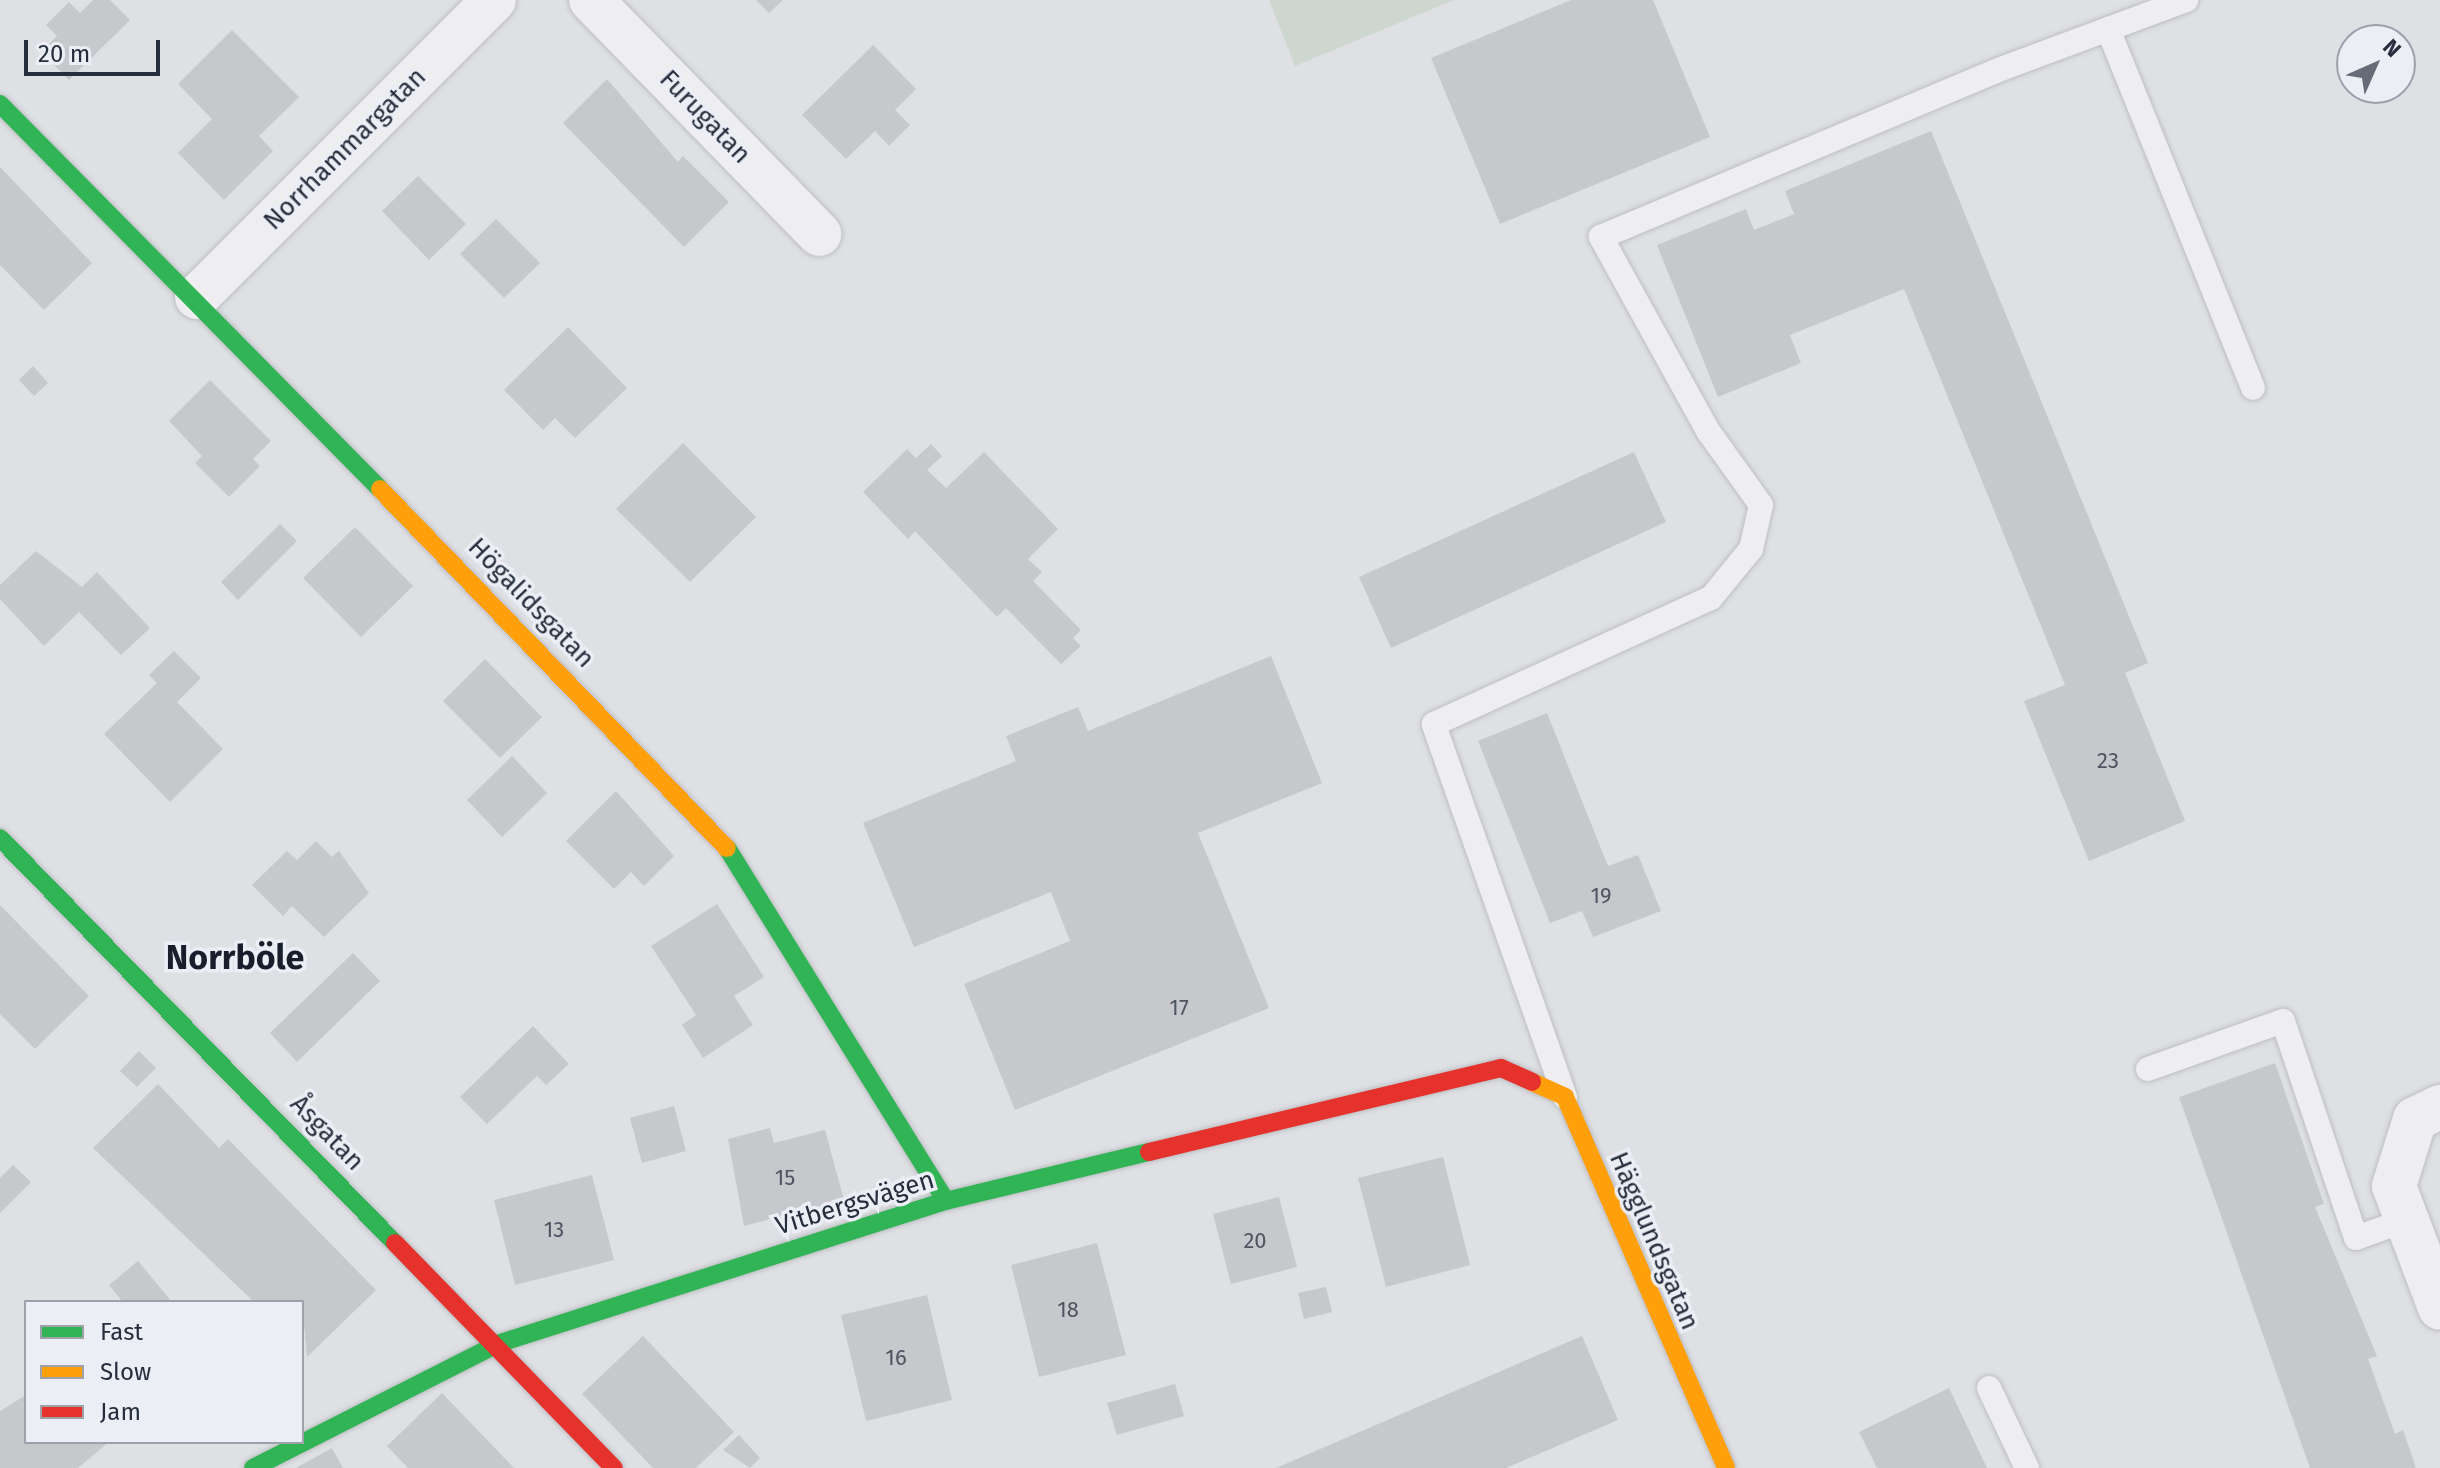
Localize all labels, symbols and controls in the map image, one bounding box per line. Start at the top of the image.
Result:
scale bar [28,24,164,74]
north arrow [2336,24,2416,104]
text: N [2377,33,2407,63]
text: 20 m [38,40,90,68]
street label: Norrhammargatan [257,61,433,237]
street label: Furugatan [653,64,757,170]
street label: Högalidsgatan [461,532,601,674]
house number: 23 [2097,748,2119,774]
house number: 19 [1590,883,1612,909]
district label: Norrböle [166,938,304,978]
house number: 17 [1169,995,1189,1021]
street label: Åsgatan [284,1089,370,1177]
street label: Hägglundsgatan [1603,1147,1705,1335]
street label: Vitbergsvägen [772,1164,938,1242]
house number: 15 [775,1165,795,1191]
house number: 13 [544,1217,564,1243]
house number: 20 [1243,1228,1267,1254]
house number: 18 [1057,1297,1079,1323]
legend [24,1300,304,1444]
text: Fast [100,1318,143,1346]
house number: 16 [885,1345,907,1371]
text: Slow [100,1358,151,1386]
text: Jam [100,1398,141,1426]

